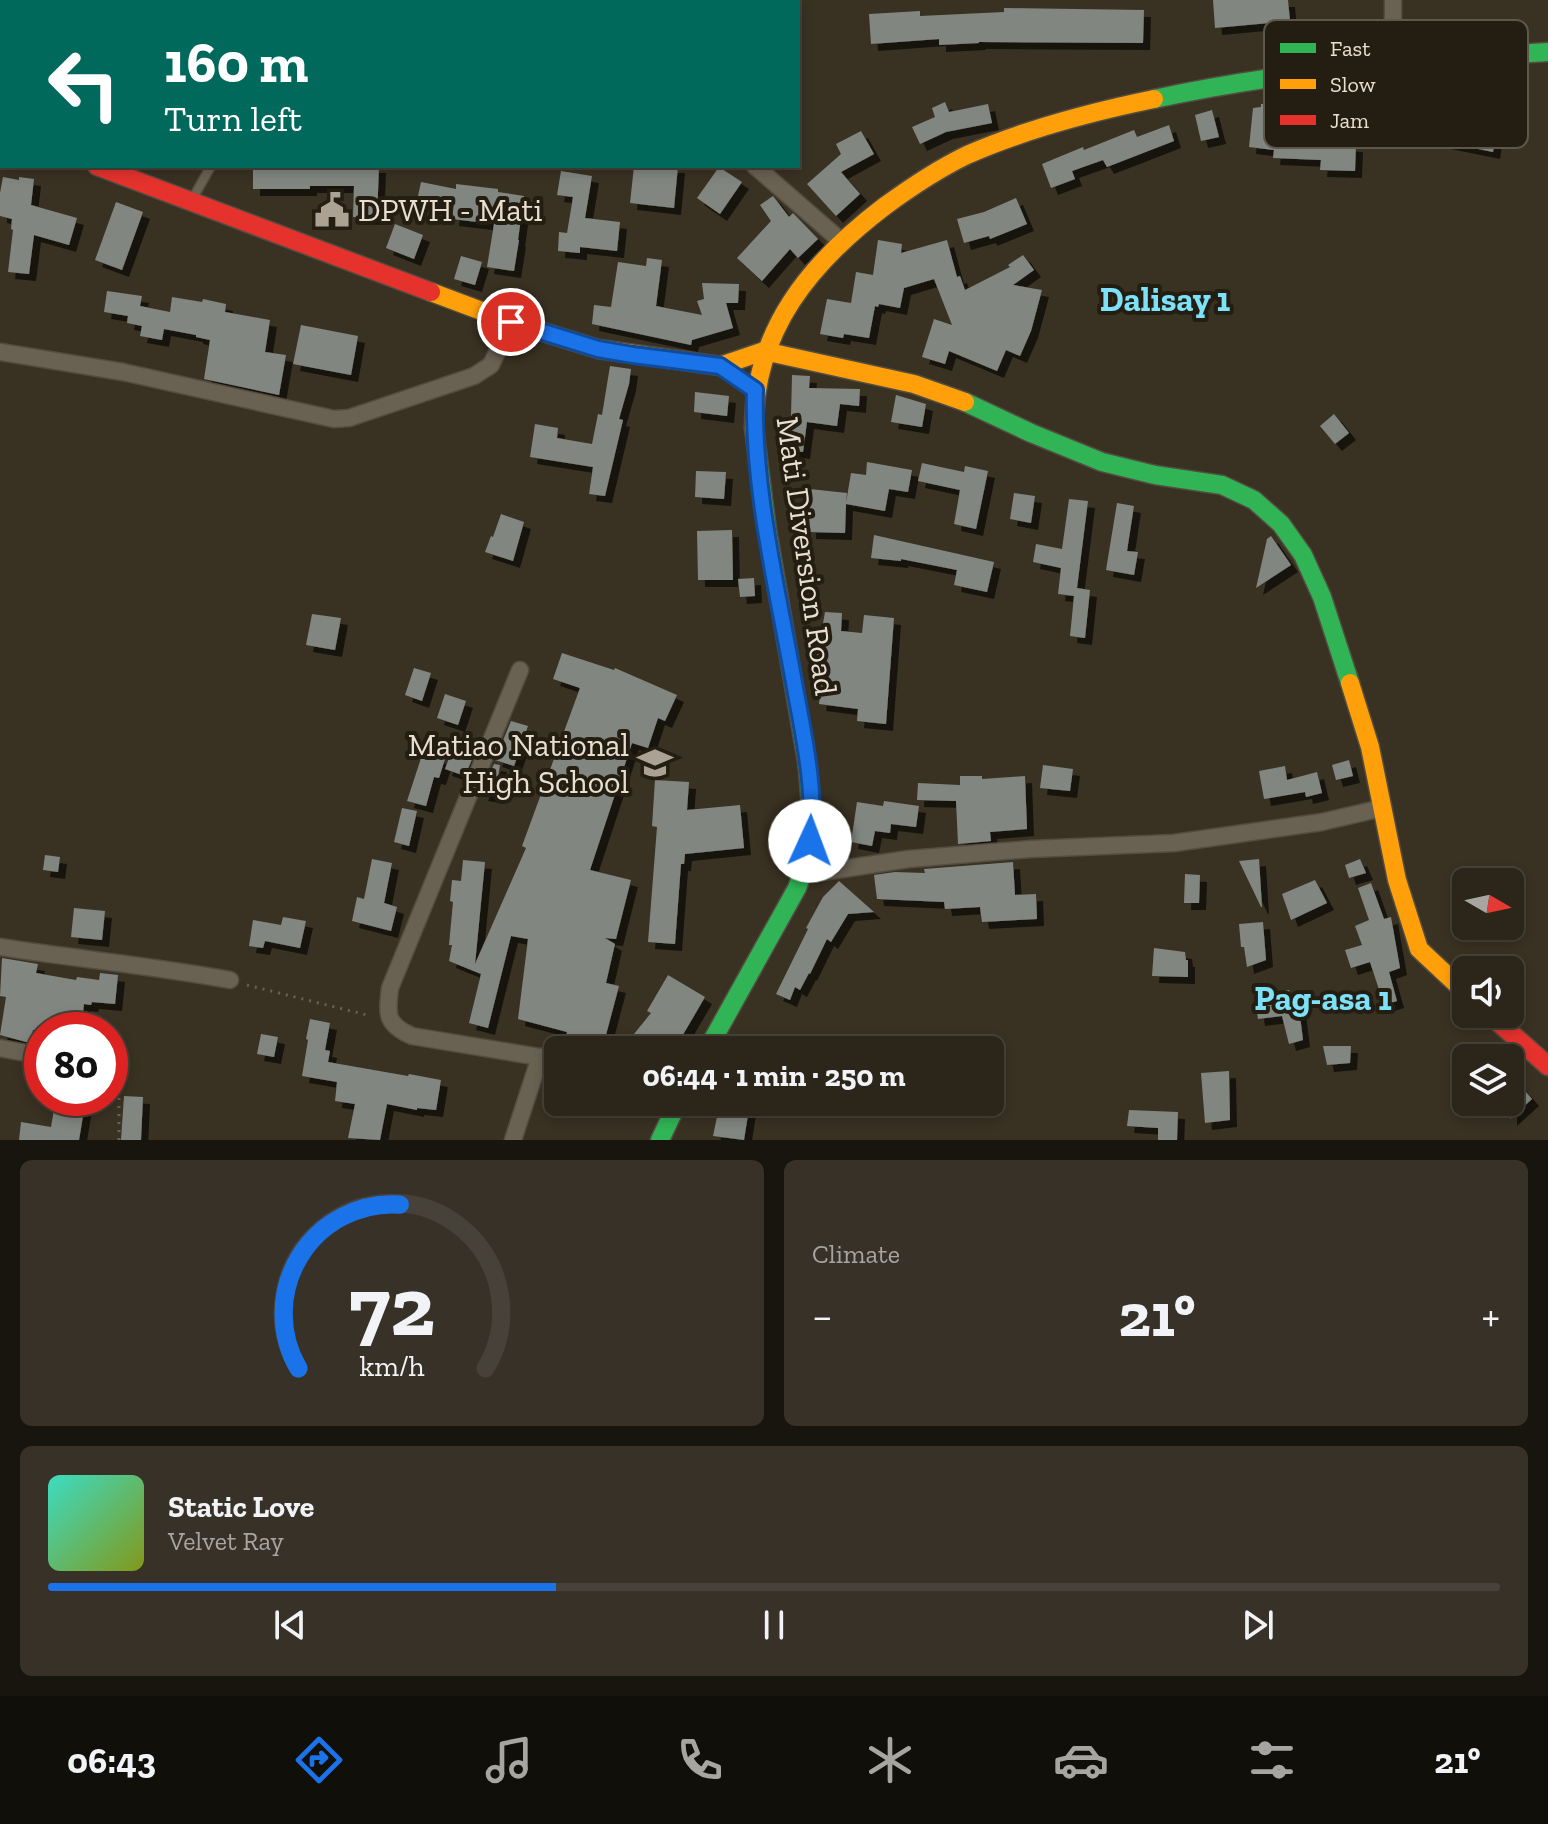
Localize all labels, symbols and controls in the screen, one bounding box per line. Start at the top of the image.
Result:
legend [1264,20,1528,148]
text: 160 m [164,29,308,96]
icon: left [32,32,136,136]
text: Fast [1330,35,1371,62]
text: Slow [1330,71,1376,98]
text: Turn left [164,97,302,140]
text: Jam [1330,107,1369,134]
public building icon: DPWH - Mati [313,191,351,229]
place label: DPWH - Mati [358,191,542,229]
district label: Dalisay 1 [1100,279,1230,320]
pin [477,288,545,356]
icon: arrive [489,300,533,344]
street label: Mati Diversion Road [769,414,845,698]
place label: Matiao National High School [408,726,629,801]
school or university icon: Matiao National High School [636,744,674,782]
position arrow [768,799,852,883]
north arrow [1452,868,1524,940]
map controls [1452,868,1524,1116]
button: sound [1452,956,1524,1028]
district label: Pag-asa 1 [1254,978,1392,1019]
speed limit sign: 80 [24,1012,128,1116]
button: layers [1452,1044,1524,1116]
text: 06:44 · 1 min · 250 m [643,1058,905,1094]
text: Climate [812,1238,900,1270]
text: 72 [349,1256,435,1356]
text: 21° [1118,1279,1196,1351]
text: − [812,1289,833,1342]
text: + [1481,1289,1500,1342]
text: km/h [359,1349,425,1383]
text: Static Love [168,1489,314,1525]
text: Velvet Ray [168,1525,284,1557]
icon: previous [268,1603,312,1647]
icon: pause [752,1603,796,1647]
icon: next [1236,1603,1280,1647]
icon: directions [291,1732,347,1788]
icon: music [481,1732,537,1788]
icon: phone [672,1732,728,1788]
icon: climate [862,1732,918,1788]
icon: car [1053,1732,1109,1788]
icon: filters [1244,1732,1300,1788]
text: 06:43 [67,1739,156,1782]
text: 21° [1434,1739,1481,1782]

